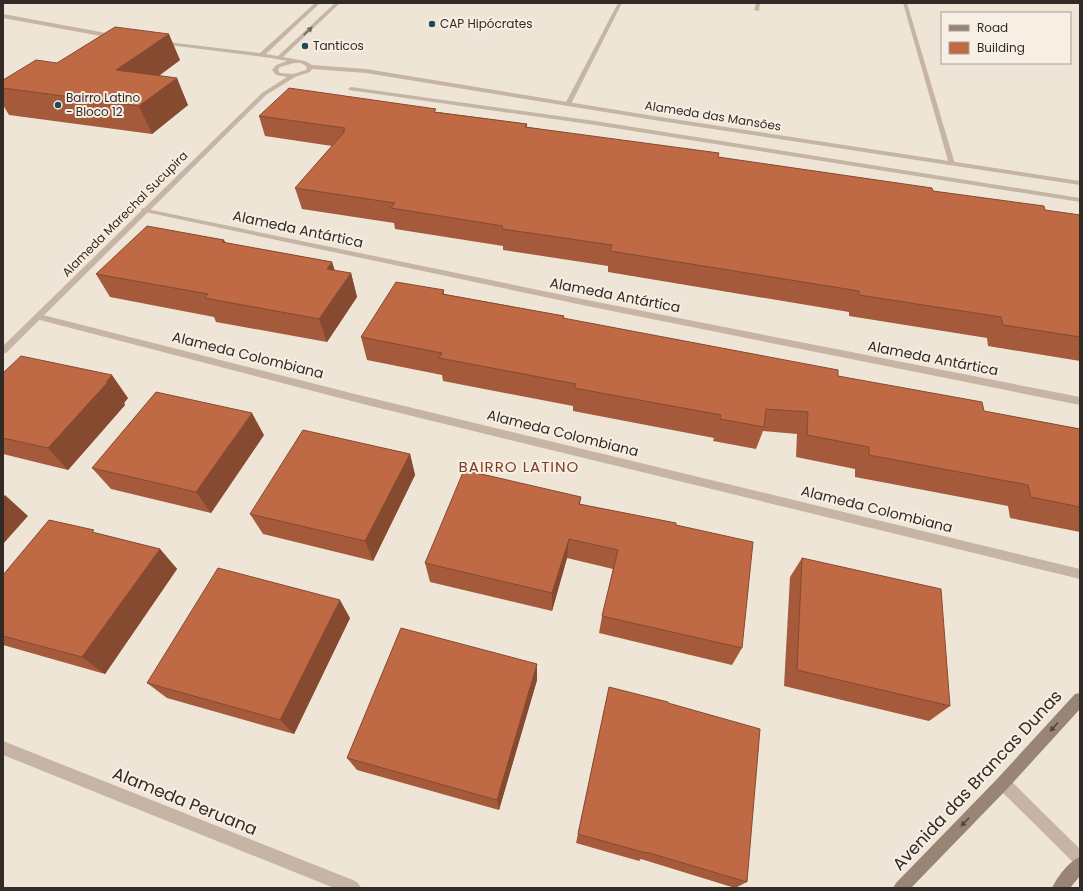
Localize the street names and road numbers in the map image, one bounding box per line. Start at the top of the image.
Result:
street label: Alameda das Mansões [644,96,782,135]
street label: Alameda Marechal Sucupira [58,147,191,280]
street label: Alameda Antártica [231,205,365,253]
street label: Alameda Antártica [548,273,682,317]
street label: Alameda Colombiana [170,326,326,384]
street label: Alameda Antártica [866,336,1000,380]
street label: Alameda Colombiana [485,404,641,462]
street label: Alameda Colombiana [799,480,955,538]
street label: Avenida das Brancas Dunas [887,684,1067,876]
street label: Alameda Peruana [109,761,261,841]

